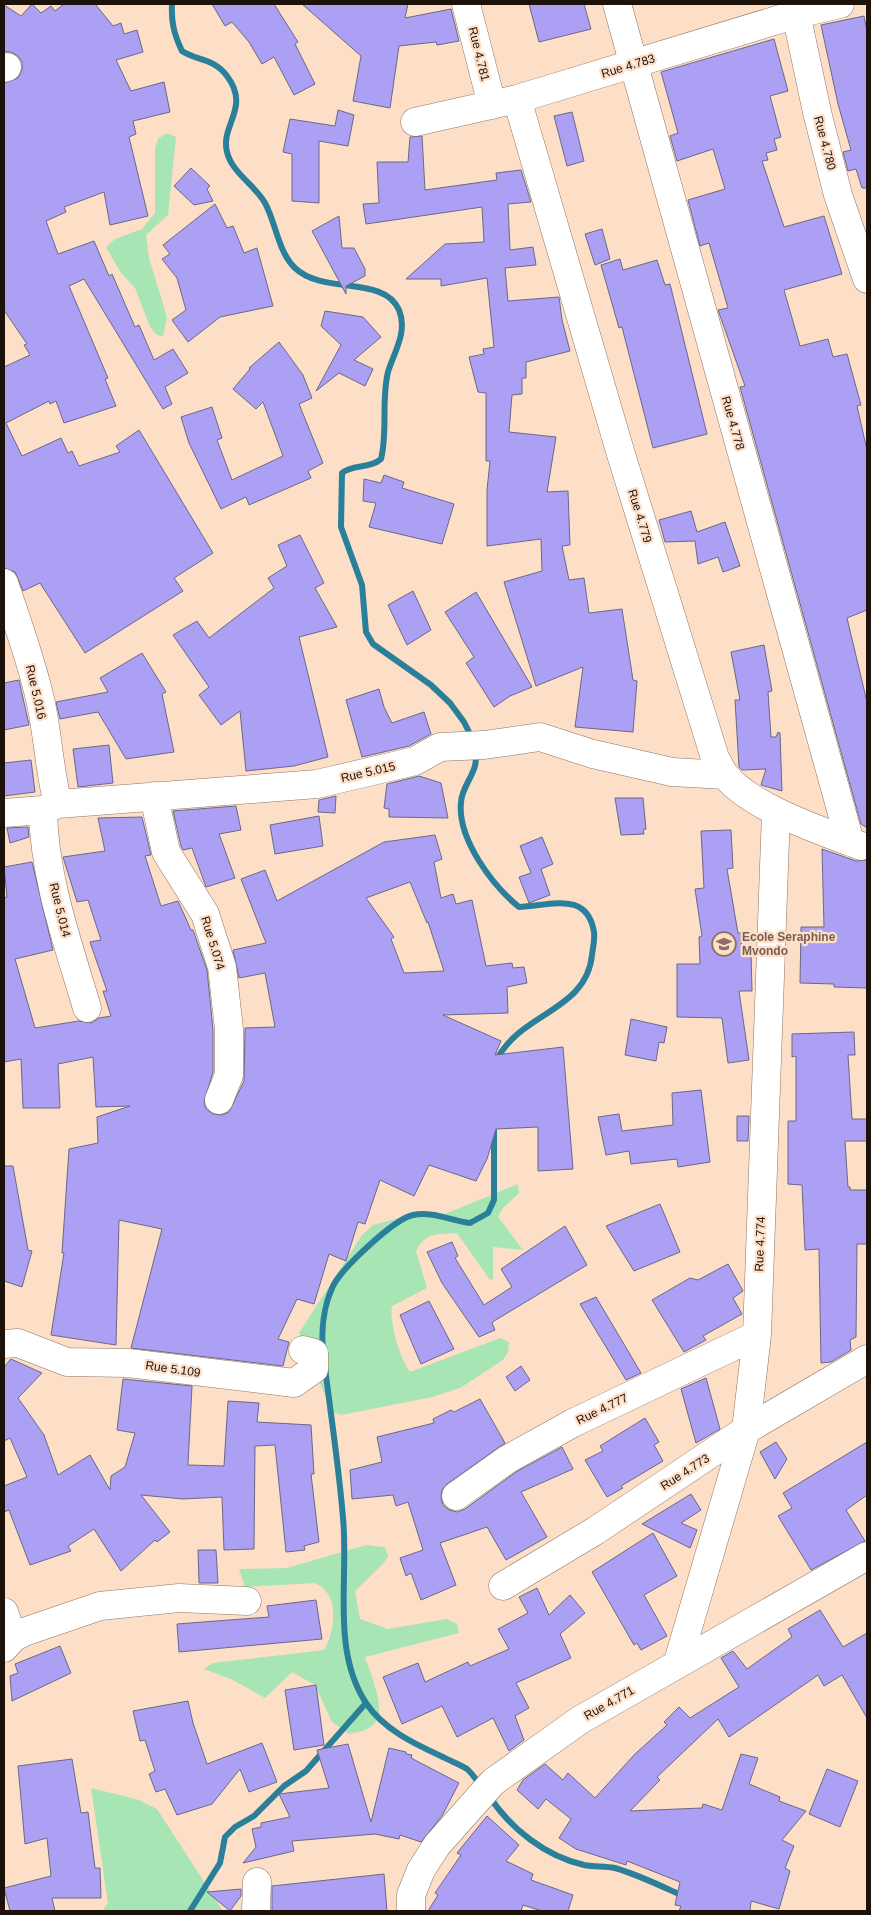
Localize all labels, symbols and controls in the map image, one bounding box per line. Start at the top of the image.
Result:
street label: Rue 4.781 [466,25,493,83]
street label: Rue 4.783 [599,51,657,81]
street label: Rue 4.780 [811,114,839,172]
street label: Rue 4.778 [719,394,747,452]
street label: Rue 4.779 [625,487,655,545]
street label: Rue 5.016 [23,663,49,721]
street label: Rue 5.015 [339,759,397,785]
street label: Rue 5.014 [47,881,74,939]
street label: Rue 5.074 [198,914,228,972]
place label: Ecole Seraphine Mvondo [742,930,836,958]
school or university icon: Ecole Seraphine Mvondo [711,931,737,957]
street label: Rue 4.774 [752,1216,768,1272]
street label: Rue 5.109 [145,1358,202,1380]
street label: Rue 4.777 [574,1390,630,1427]
street label: Rue 4.773 [658,1451,712,1493]
street label: Rue 4.771 [582,1683,637,1723]

